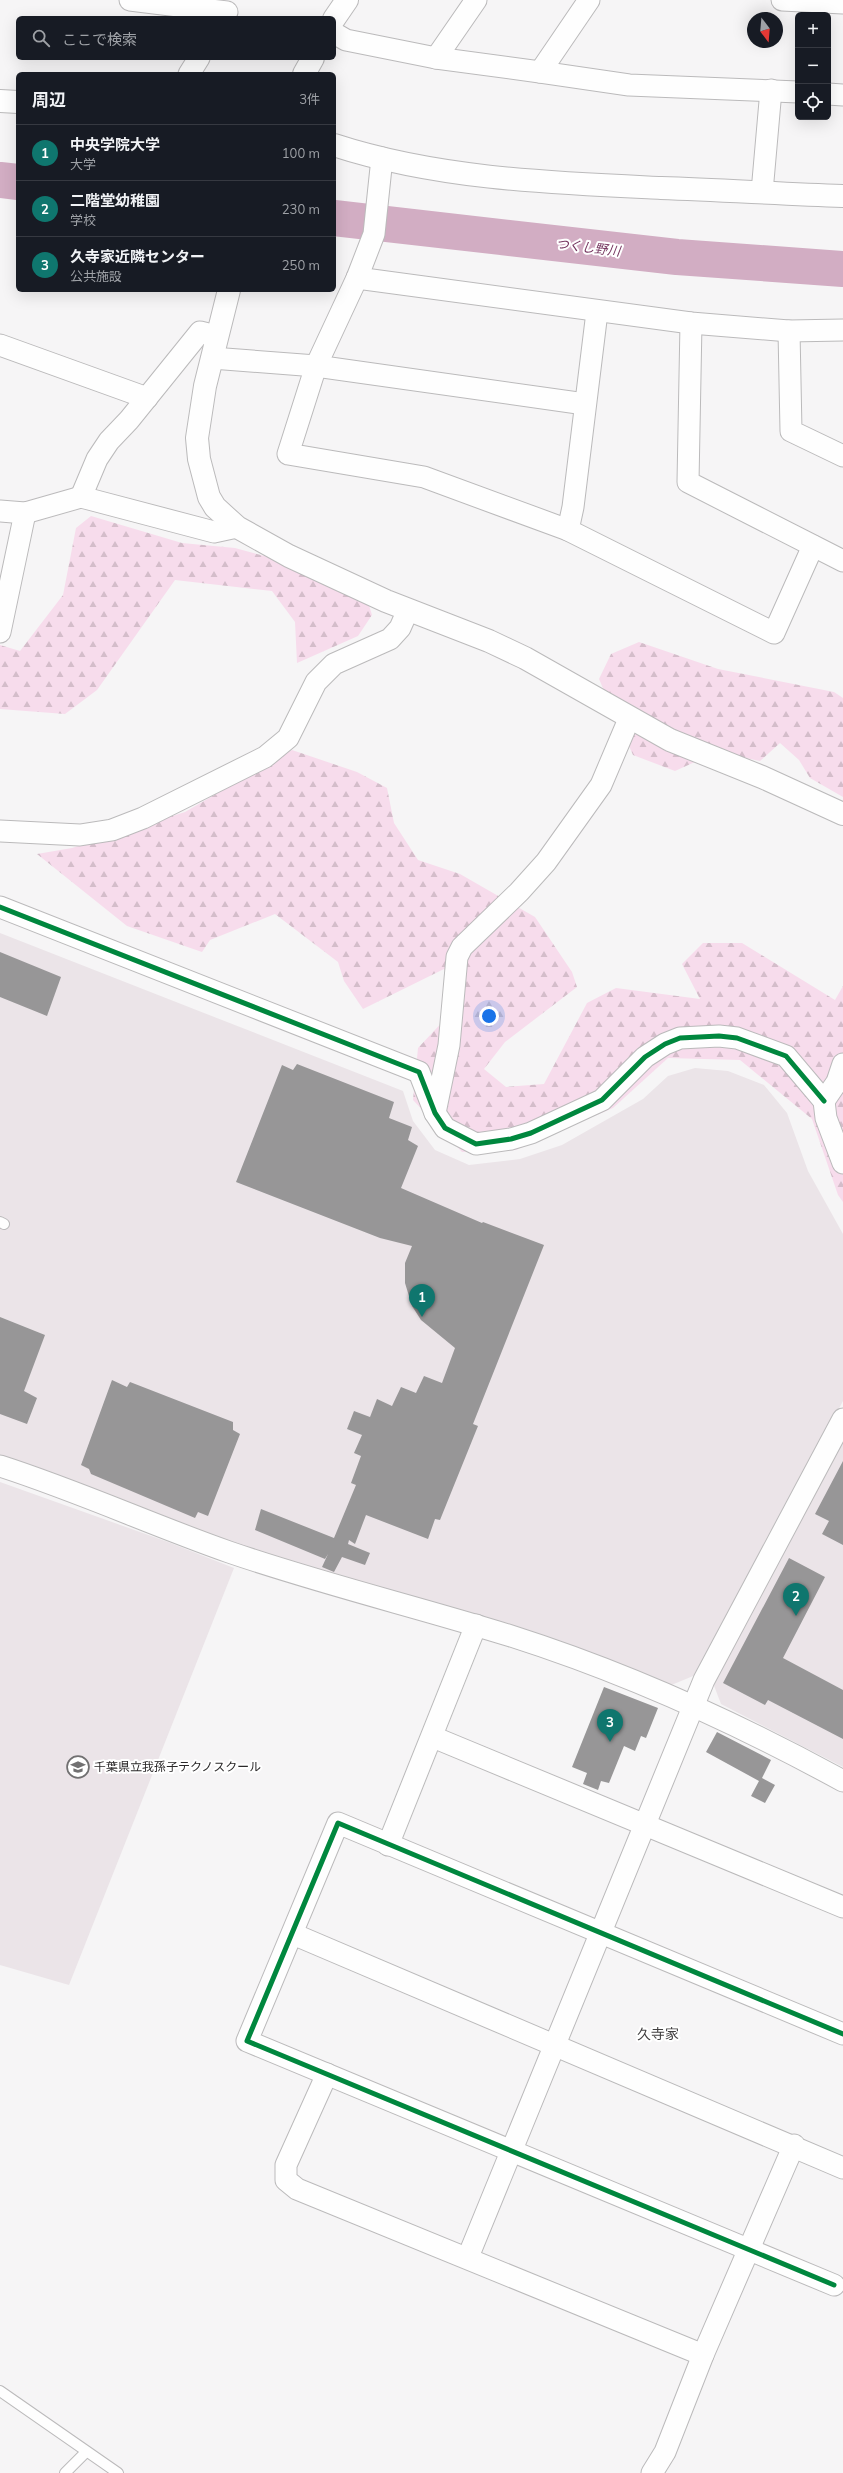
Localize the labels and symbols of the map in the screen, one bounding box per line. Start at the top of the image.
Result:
north arrow [747,12,783,48]
water label: つくし野川 [555,235,623,259]
your location [479,1006,499,1026]
pin: 1 [409,1284,435,1317]
pin: 2 [783,1583,809,1616]
pin: 3 [597,1709,623,1742]
school or university icon: 千葉県立我孫子テクノスクール [65,1754,91,1780]
place label: 千葉県立我孫子テクノスクール [94,1759,261,1774]
district label: 久寺家 [637,2025,679,2043]

